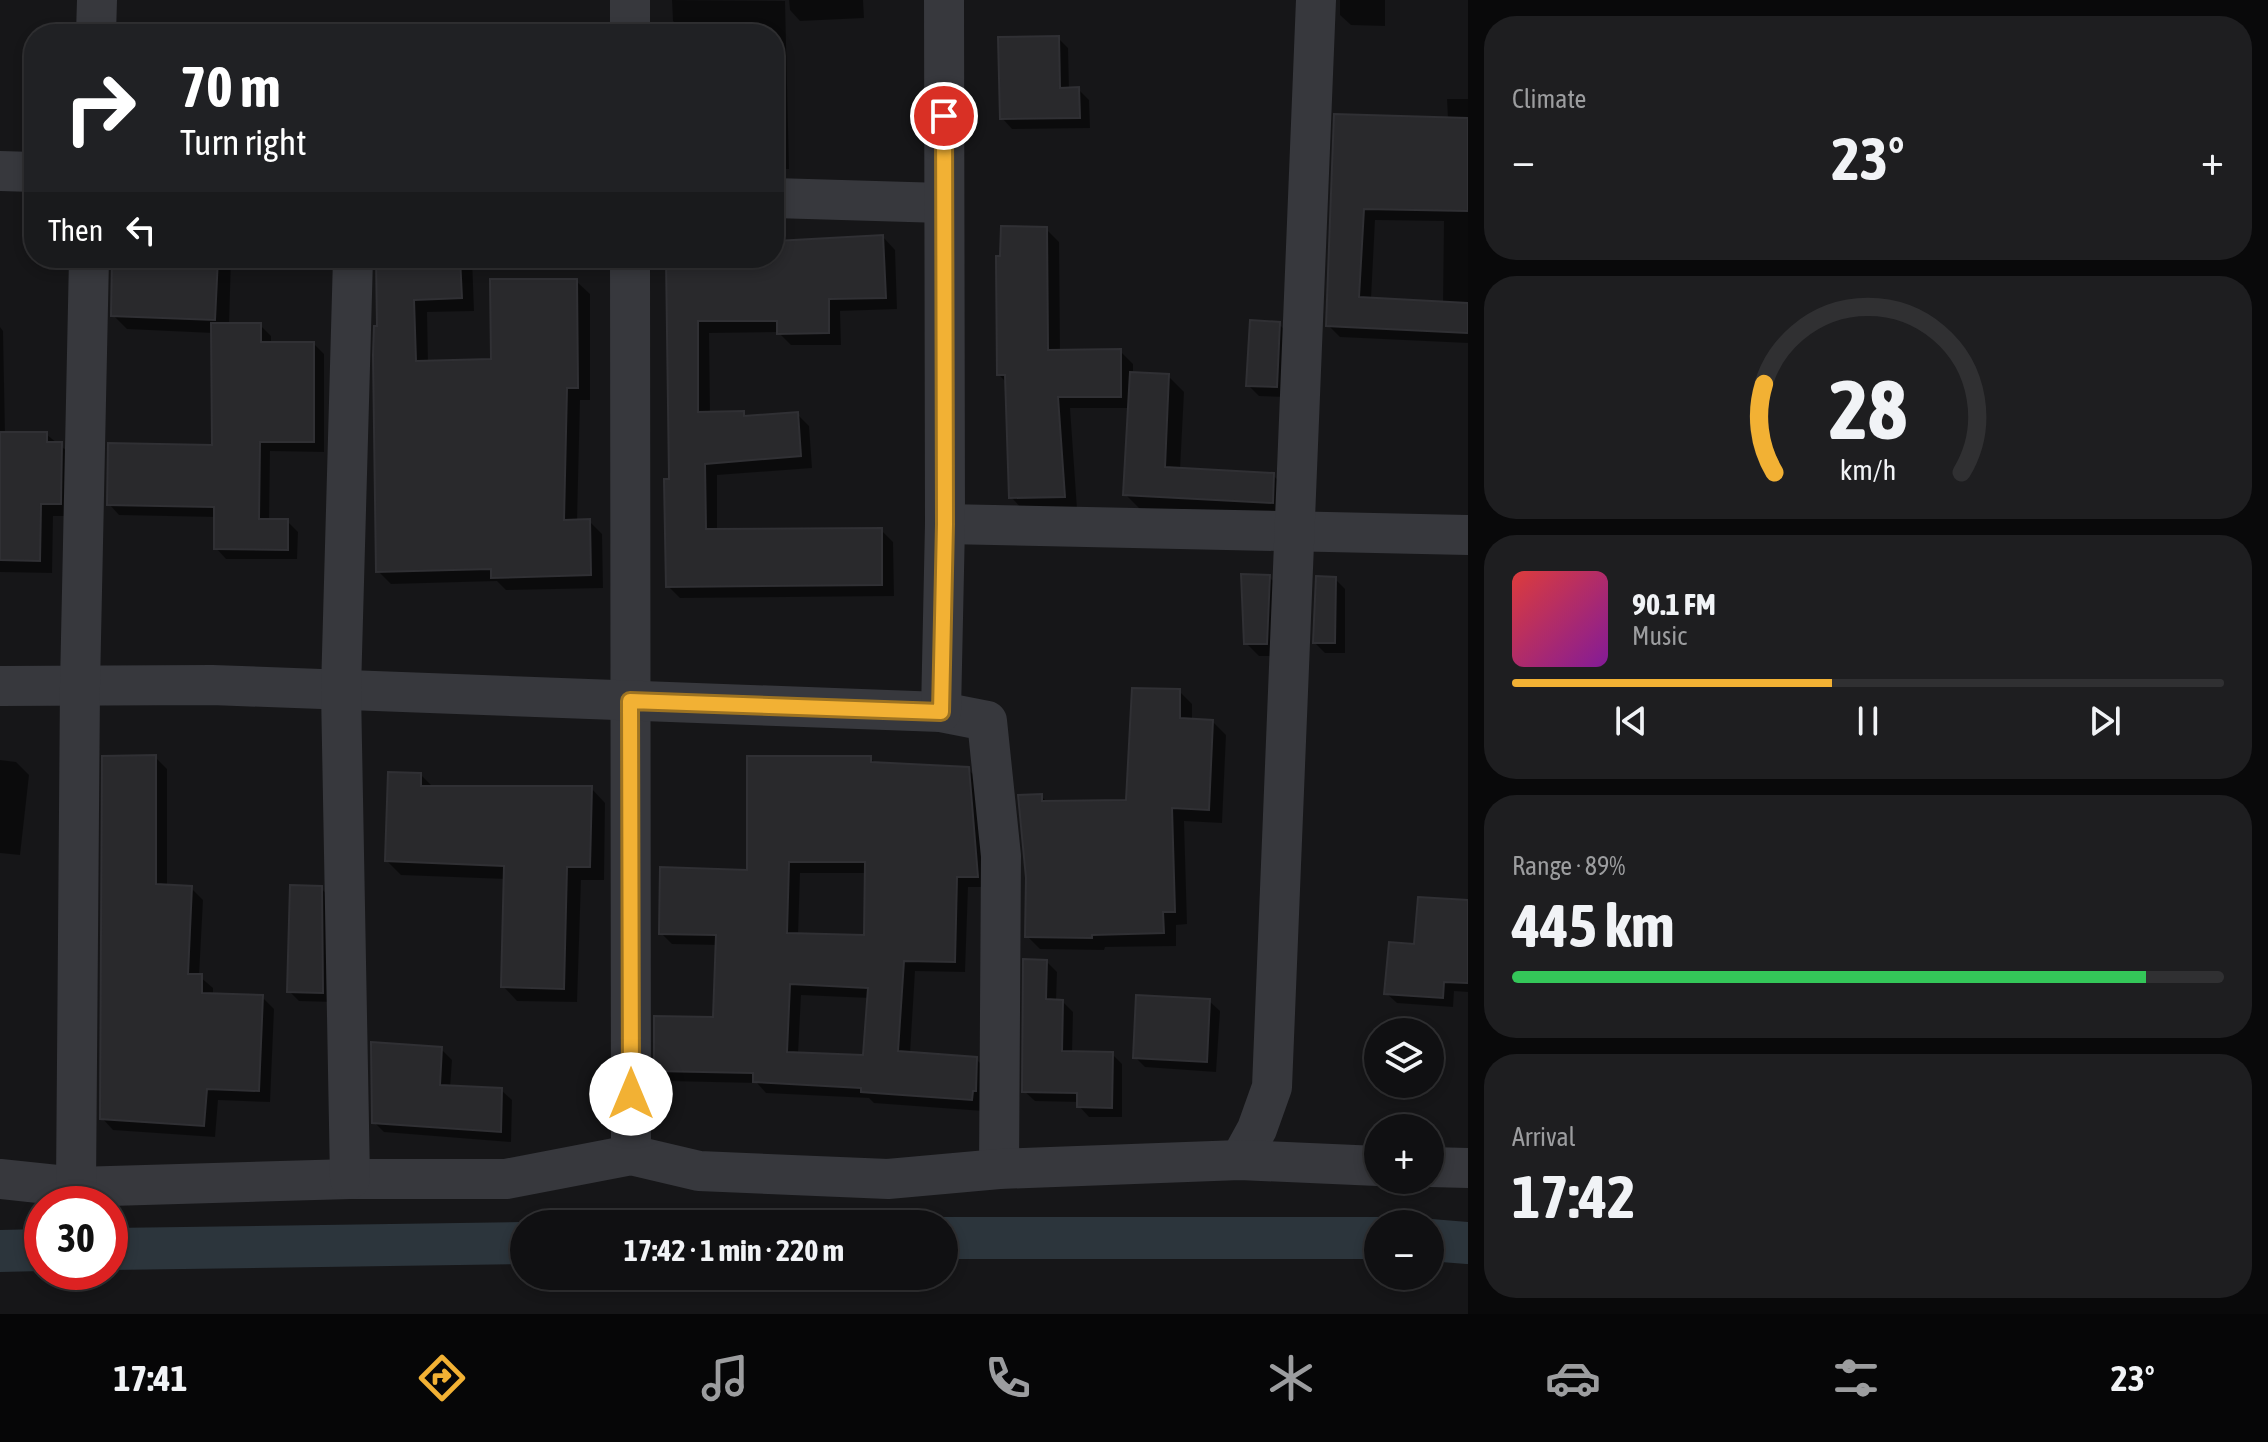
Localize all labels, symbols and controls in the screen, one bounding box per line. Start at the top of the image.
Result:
text: 70 m [180,55,281,119]
icon: right [48,56,152,160]
pin [910,82,978,150]
text: Climate [1512,84,1586,114]
icon: arrive [922,94,966,138]
text: Turn right [180,121,307,163]
text: 23° [1832,124,1904,193]
text: − [1512,134,1535,184]
text: + [2201,134,2224,184]
icon: left [119,208,163,252]
text: Then [48,213,103,247]
text: 28 [1829,361,1907,457]
text: km/h [1840,454,1896,487]
text: 90.1 FM [1632,587,1716,621]
text: Music [1632,621,1687,651]
icon: previous [1609,699,1653,743]
icon: pause [1846,699,1890,743]
icon: next [2083,699,2127,743]
text: Range · 89% [1512,851,1625,881]
text: 445 km [1512,891,1674,960]
map controls [1364,1018,1444,1290]
button: layers [1364,1018,1444,1098]
position arrow [589,1052,673,1136]
button: + [1364,1114,1444,1194]
text: Arrival [1512,1122,1576,1152]
text: 17:42 [1512,1162,1635,1231]
speed limit sign: 30 [24,1186,128,1290]
button: − [1364,1210,1444,1290]
text: 17:42 · 1 min · 220 m [624,1233,844,1267]
icon: directions [414,1350,470,1406]
icon: music [697,1350,753,1406]
icon: phone [980,1350,1036,1406]
icon: climate [1263,1350,1319,1406]
icon: car [1545,1350,1601,1406]
icon: filters [1828,1350,1884,1406]
text: 17:41 [113,1357,187,1399]
text: 23° [2111,1357,2155,1399]

